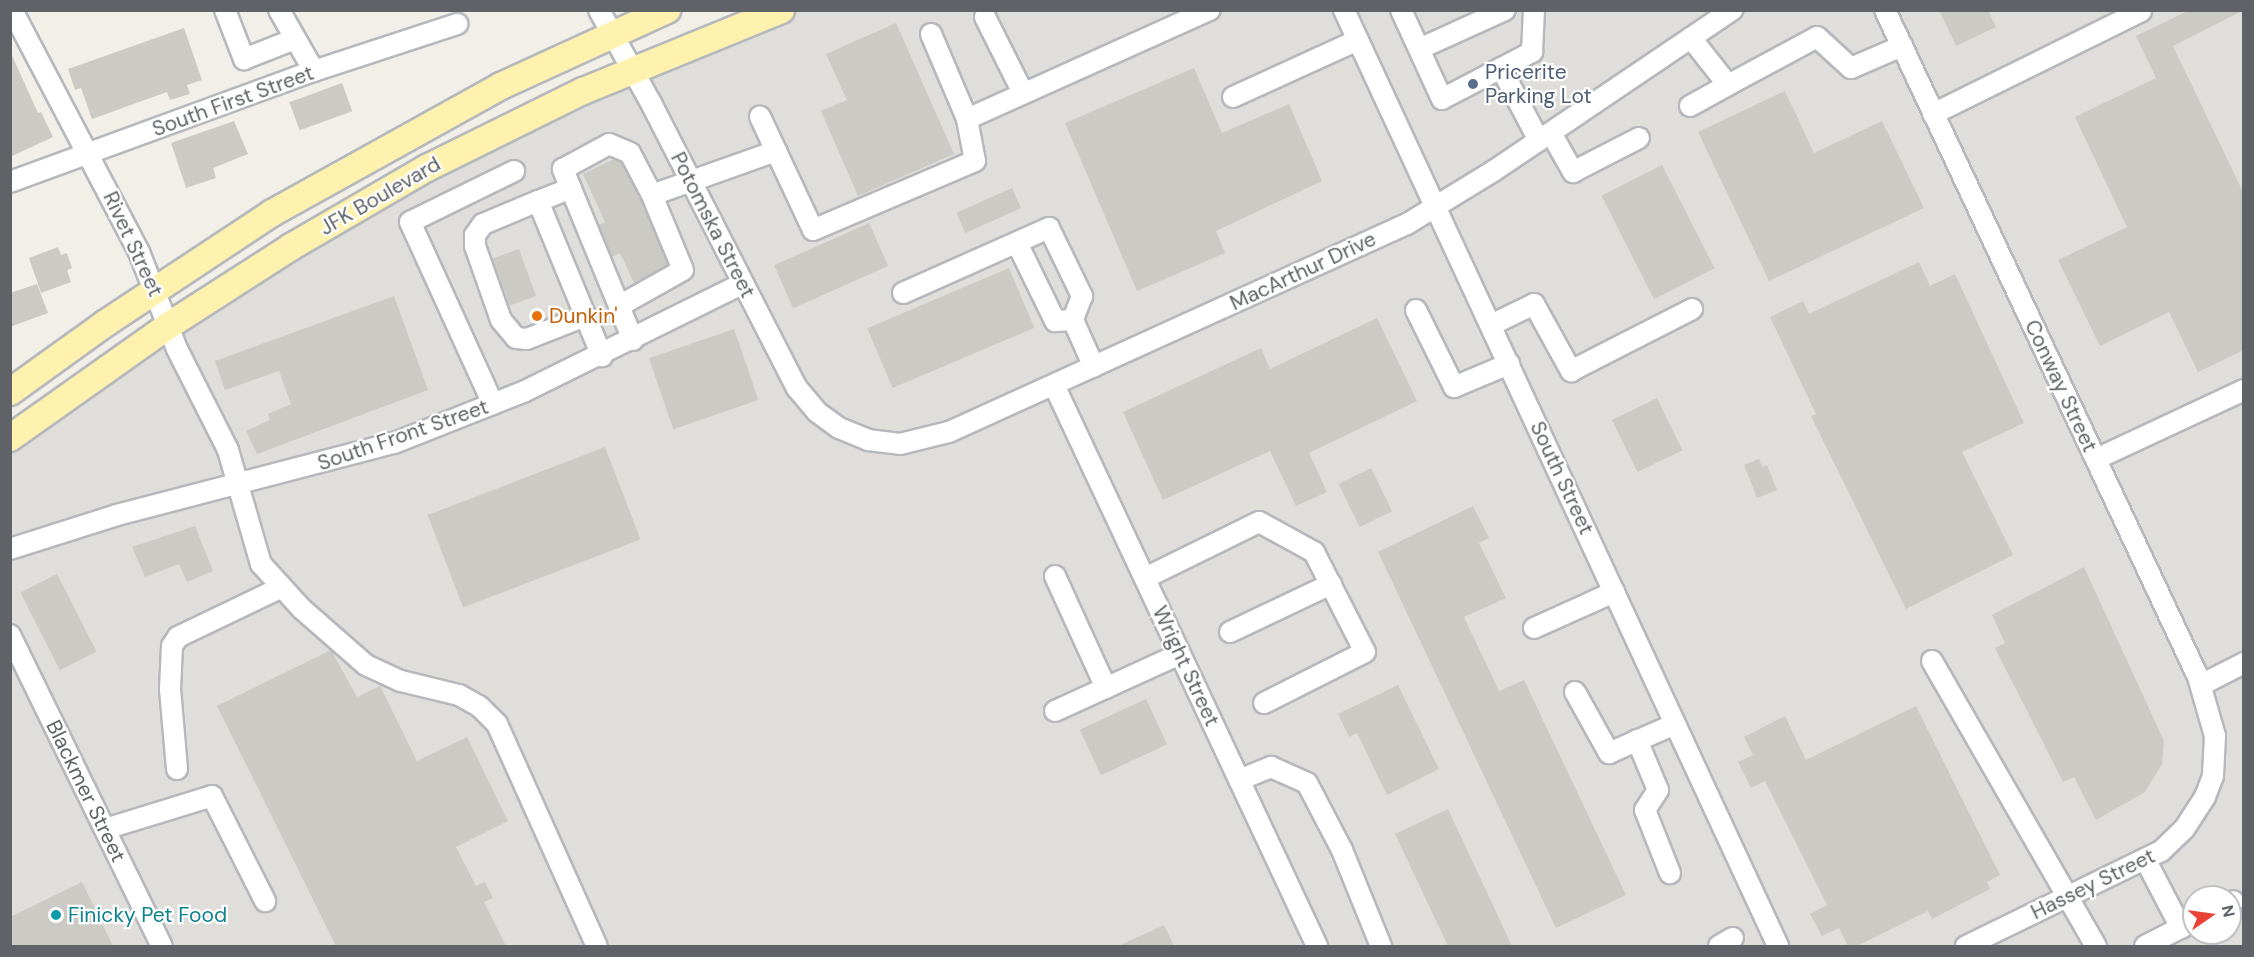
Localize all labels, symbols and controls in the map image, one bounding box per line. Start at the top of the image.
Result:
place label: Pricerite Parking Lot [1485,59,1592,109]
street label: South First Street [149,60,317,142]
marker: Pricerite Parking Lot [1466,77,1480,91]
street label: Potomska Street [665,148,761,302]
street label: JFK Boulevard [315,151,445,241]
street label: Rivet Street [98,187,168,301]
street label: MacArthur Drive [1226,226,1380,316]
place label: Dunkin' [549,303,618,329]
marker: Dunkin' [530,309,544,323]
street label: Conway Street [2019,316,2103,456]
street label: South Front Street [314,394,492,476]
street label: South Street [1525,417,1599,539]
street label: Wright Street [1147,602,1225,730]
street label: Blackmer Street [41,716,131,866]
street label: Hassey Street [2027,843,2159,925]
north arrow [2182,885,2242,945]
place label: Finicky Pet Food [68,902,227,928]
text: N [2217,903,2240,919]
marker: Finicky Pet Food [49,908,63,922]

